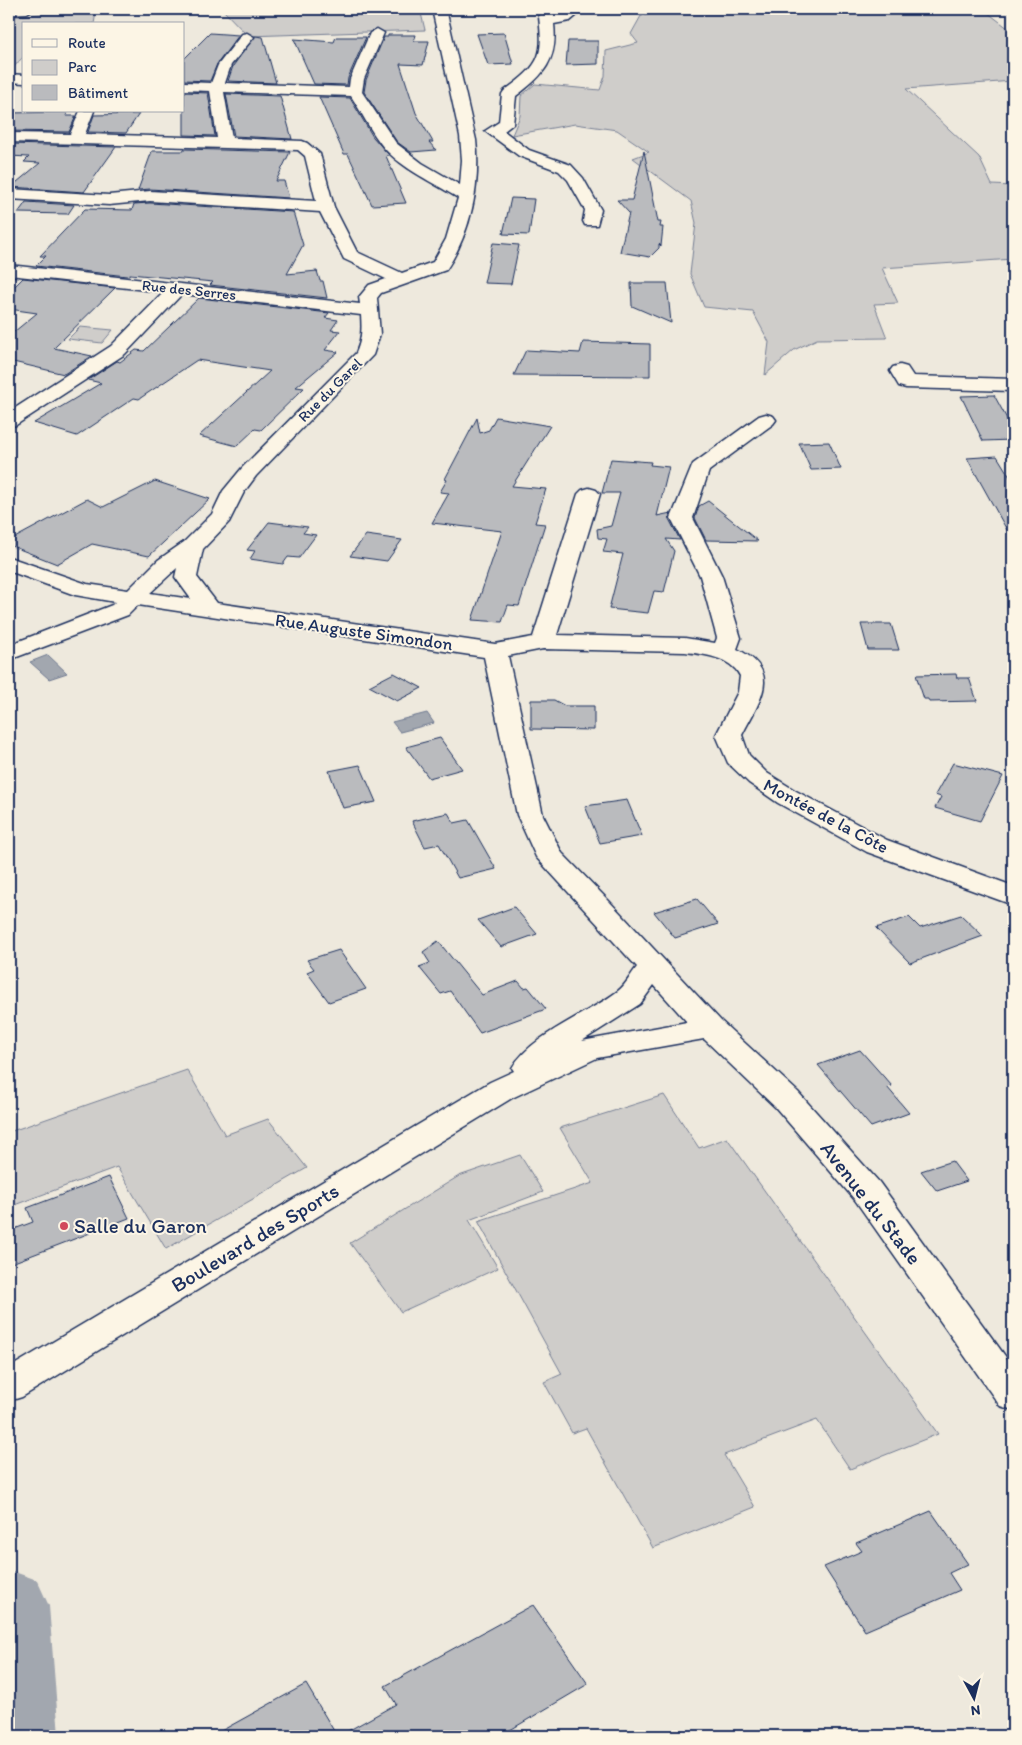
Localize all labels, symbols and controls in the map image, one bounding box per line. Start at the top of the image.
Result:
legend [22,22,185,112]
text: Route [68,34,106,52]
text: Parc [68,58,97,76]
text: Bâtiment [68,84,129,102]
street label: Rue des Serres [141,276,237,304]
street label: Rue du Garel [294,354,366,426]
street label: Rue Auguste Simondon [274,609,454,655]
street label: Montée de la Côte [760,774,892,858]
street label: Avenue du Stade [816,1136,927,1269]
street label: Boulevard des Sports [166,1178,343,1298]
place label: Salle du Garon [74,1213,207,1238]
marker: Salle du Garon [58,1220,70,1232]
north arrow [950,1672,1000,1722]
text: N [970,1701,981,1719]

